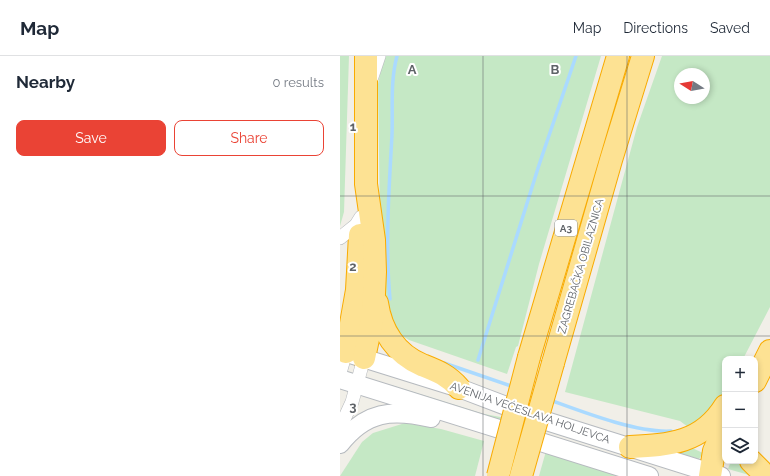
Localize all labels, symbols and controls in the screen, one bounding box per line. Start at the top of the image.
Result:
text: Map [20,17,59,39]
text: Map [573,20,601,36]
text: Directions [623,20,688,36]
text: Saved [710,20,750,36]
text: A [408,62,417,77]
text: B [551,62,560,77]
north arrow [674,68,710,104]
text: Nearby [16,72,75,92]
text: 0 results [273,75,324,90]
text: 1 [350,119,357,134]
button: Save [16,120,166,156]
button: Share [174,120,324,156]
street label: ZAGREBAČKA OBILAZNICA [555,196,607,335]
road number: A3 [555,220,577,236]
text: 2 [349,259,357,274]
map controls [722,356,758,464]
button: + [722,356,758,392]
street label: AVENIJA VEĆESLAVA HOLJEVCA [448,378,613,447]
button: − [722,392,758,428]
text: 3 [349,399,357,414]
button: layers [722,428,758,464]

